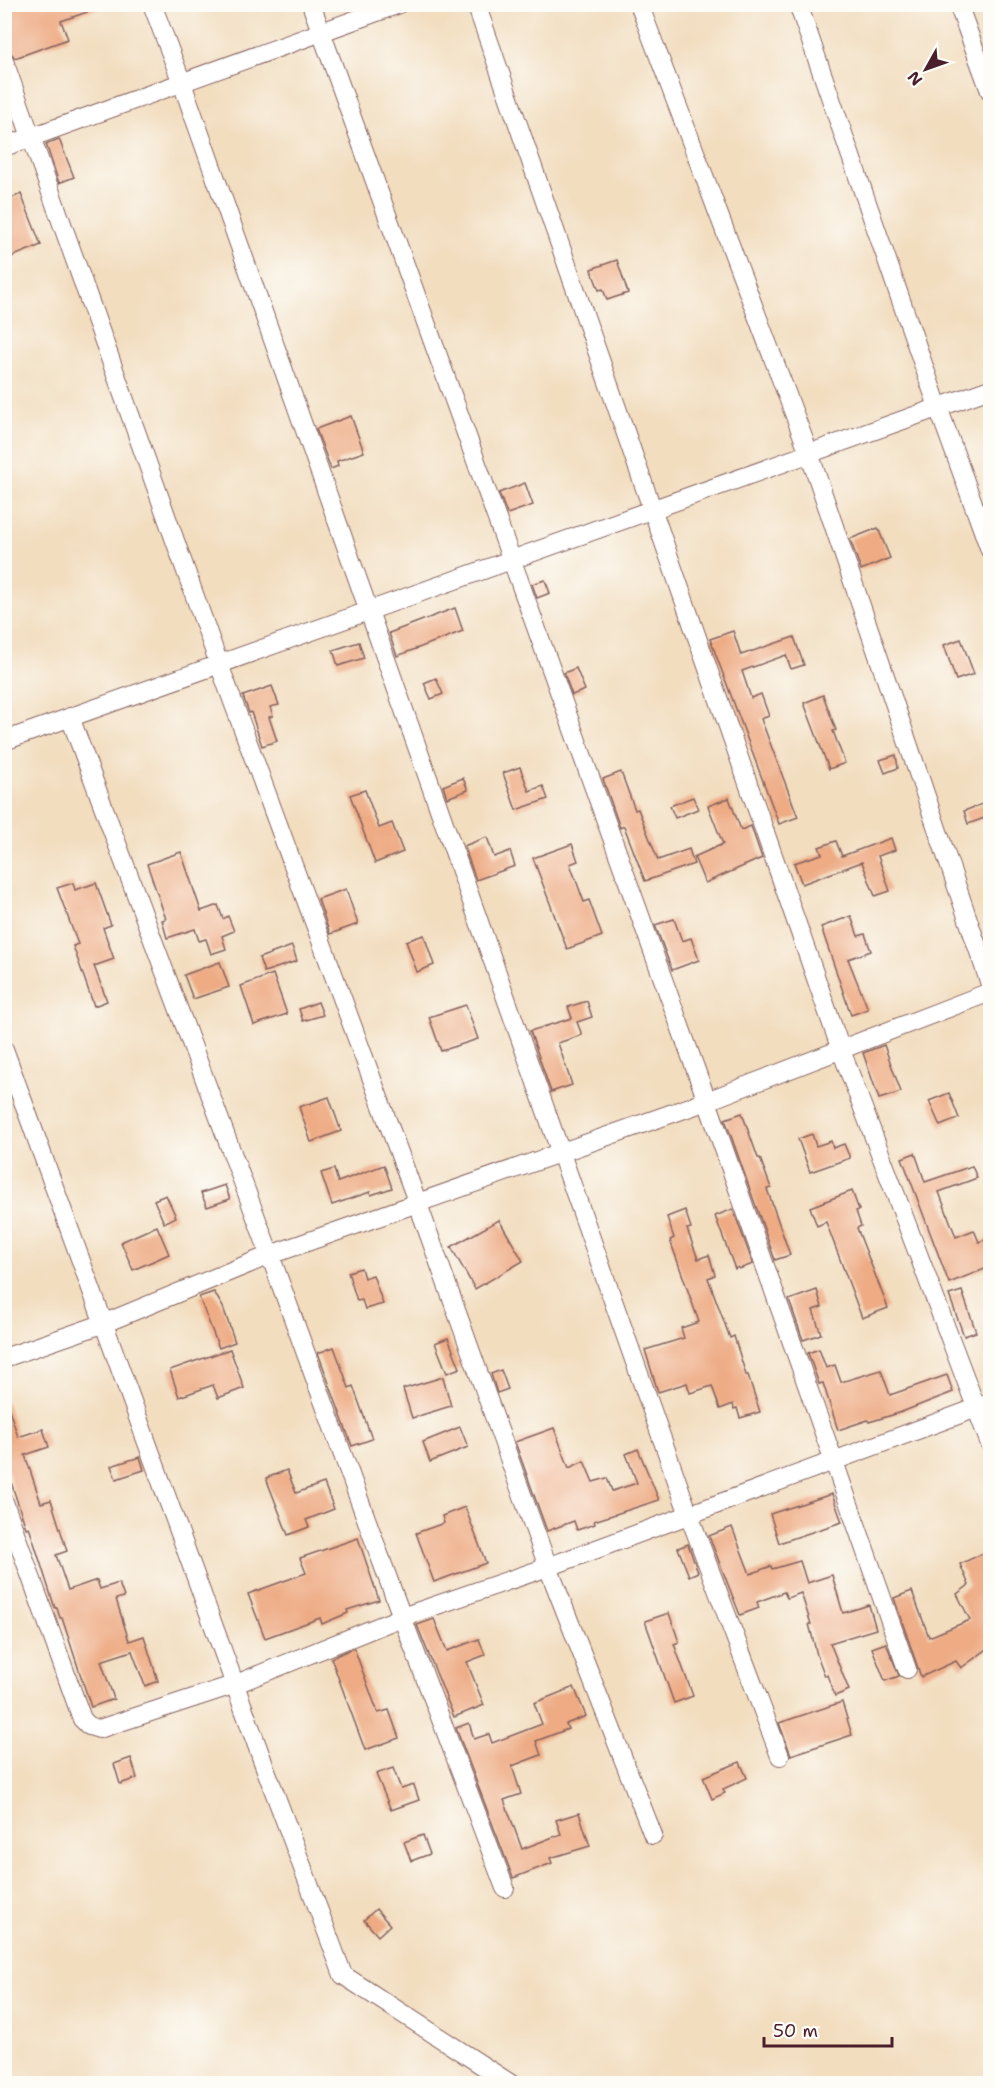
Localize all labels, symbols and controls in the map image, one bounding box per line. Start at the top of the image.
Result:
north arrow [896,39,956,99]
text: N [903,67,927,90]
scale bar [764,2010,892,2048]
text: 50 m [773,2019,818,2043]

